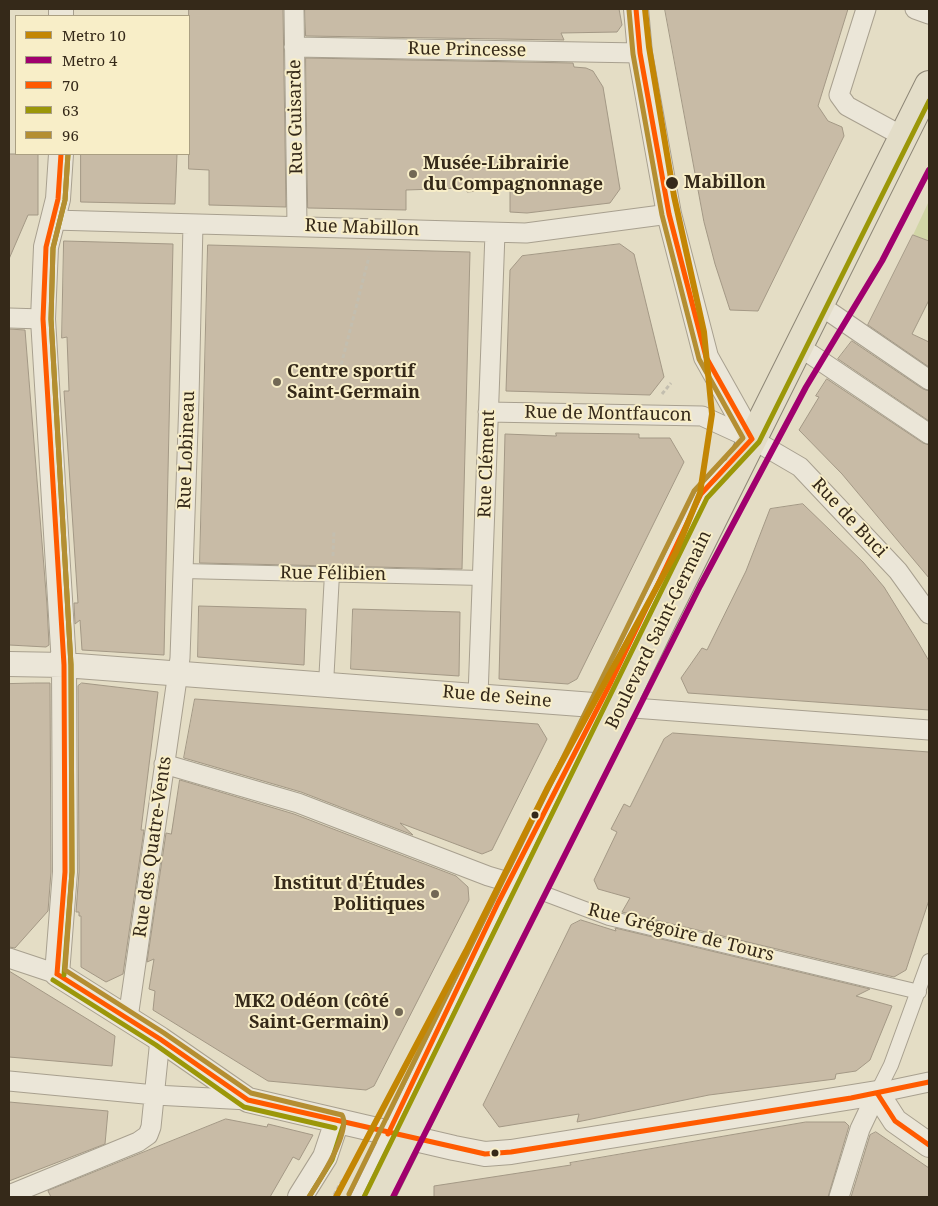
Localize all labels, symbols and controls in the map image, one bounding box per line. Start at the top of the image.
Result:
legend [15,15,190,155]
text: Metro 10 [62,25,126,45]
street label: Rue Princesse [408,38,526,62]
text: Metro 4 [62,50,117,70]
street label: Rue Guisarde [284,59,308,175]
text: 70 [62,75,79,95]
text: 63 [62,100,79,120]
text: 96 [62,125,79,145]
place label: Musée-Librairie du Compagnonnage [423,153,603,195]
marker: Musée-Librairie du Compagnonnage [407,168,419,180]
place label: Mabillon [684,172,766,194]
marker: Mabillon [664,175,680,191]
street label: Rue Mabillon [304,215,420,241]
place label: Centre sportif Saint-Germain [287,361,420,404]
marker: Centre sportif Saint-Germain [271,376,283,388]
street label: Rue Lobineau [174,390,200,510]
street label: Rue de Montfaucon [524,402,692,426]
street label: Rue Clément [474,409,500,519]
street label: Rue de Buci [807,474,891,562]
street label: Boulevard Saint-Germain [601,527,717,733]
street label: Rue Félibien [280,562,386,586]
street label: Rue de Seine [442,681,552,713]
street label: Rue des Quatre-Vents [130,755,176,939]
unlabelled marker [530,810,540,820]
place label: Institut d'Études Politiques [274,873,425,916]
marker: Institut d'Études Politiques [429,888,441,900]
street label: Rue Grégoire de Tours [586,899,776,967]
place label: MK2 Odéon (côté Saint-Germain) [235,991,389,1034]
marker: MK2 Odéon (côté Saint-Germain) [393,1006,405,1018]
unlabelled marker [490,1148,500,1158]

